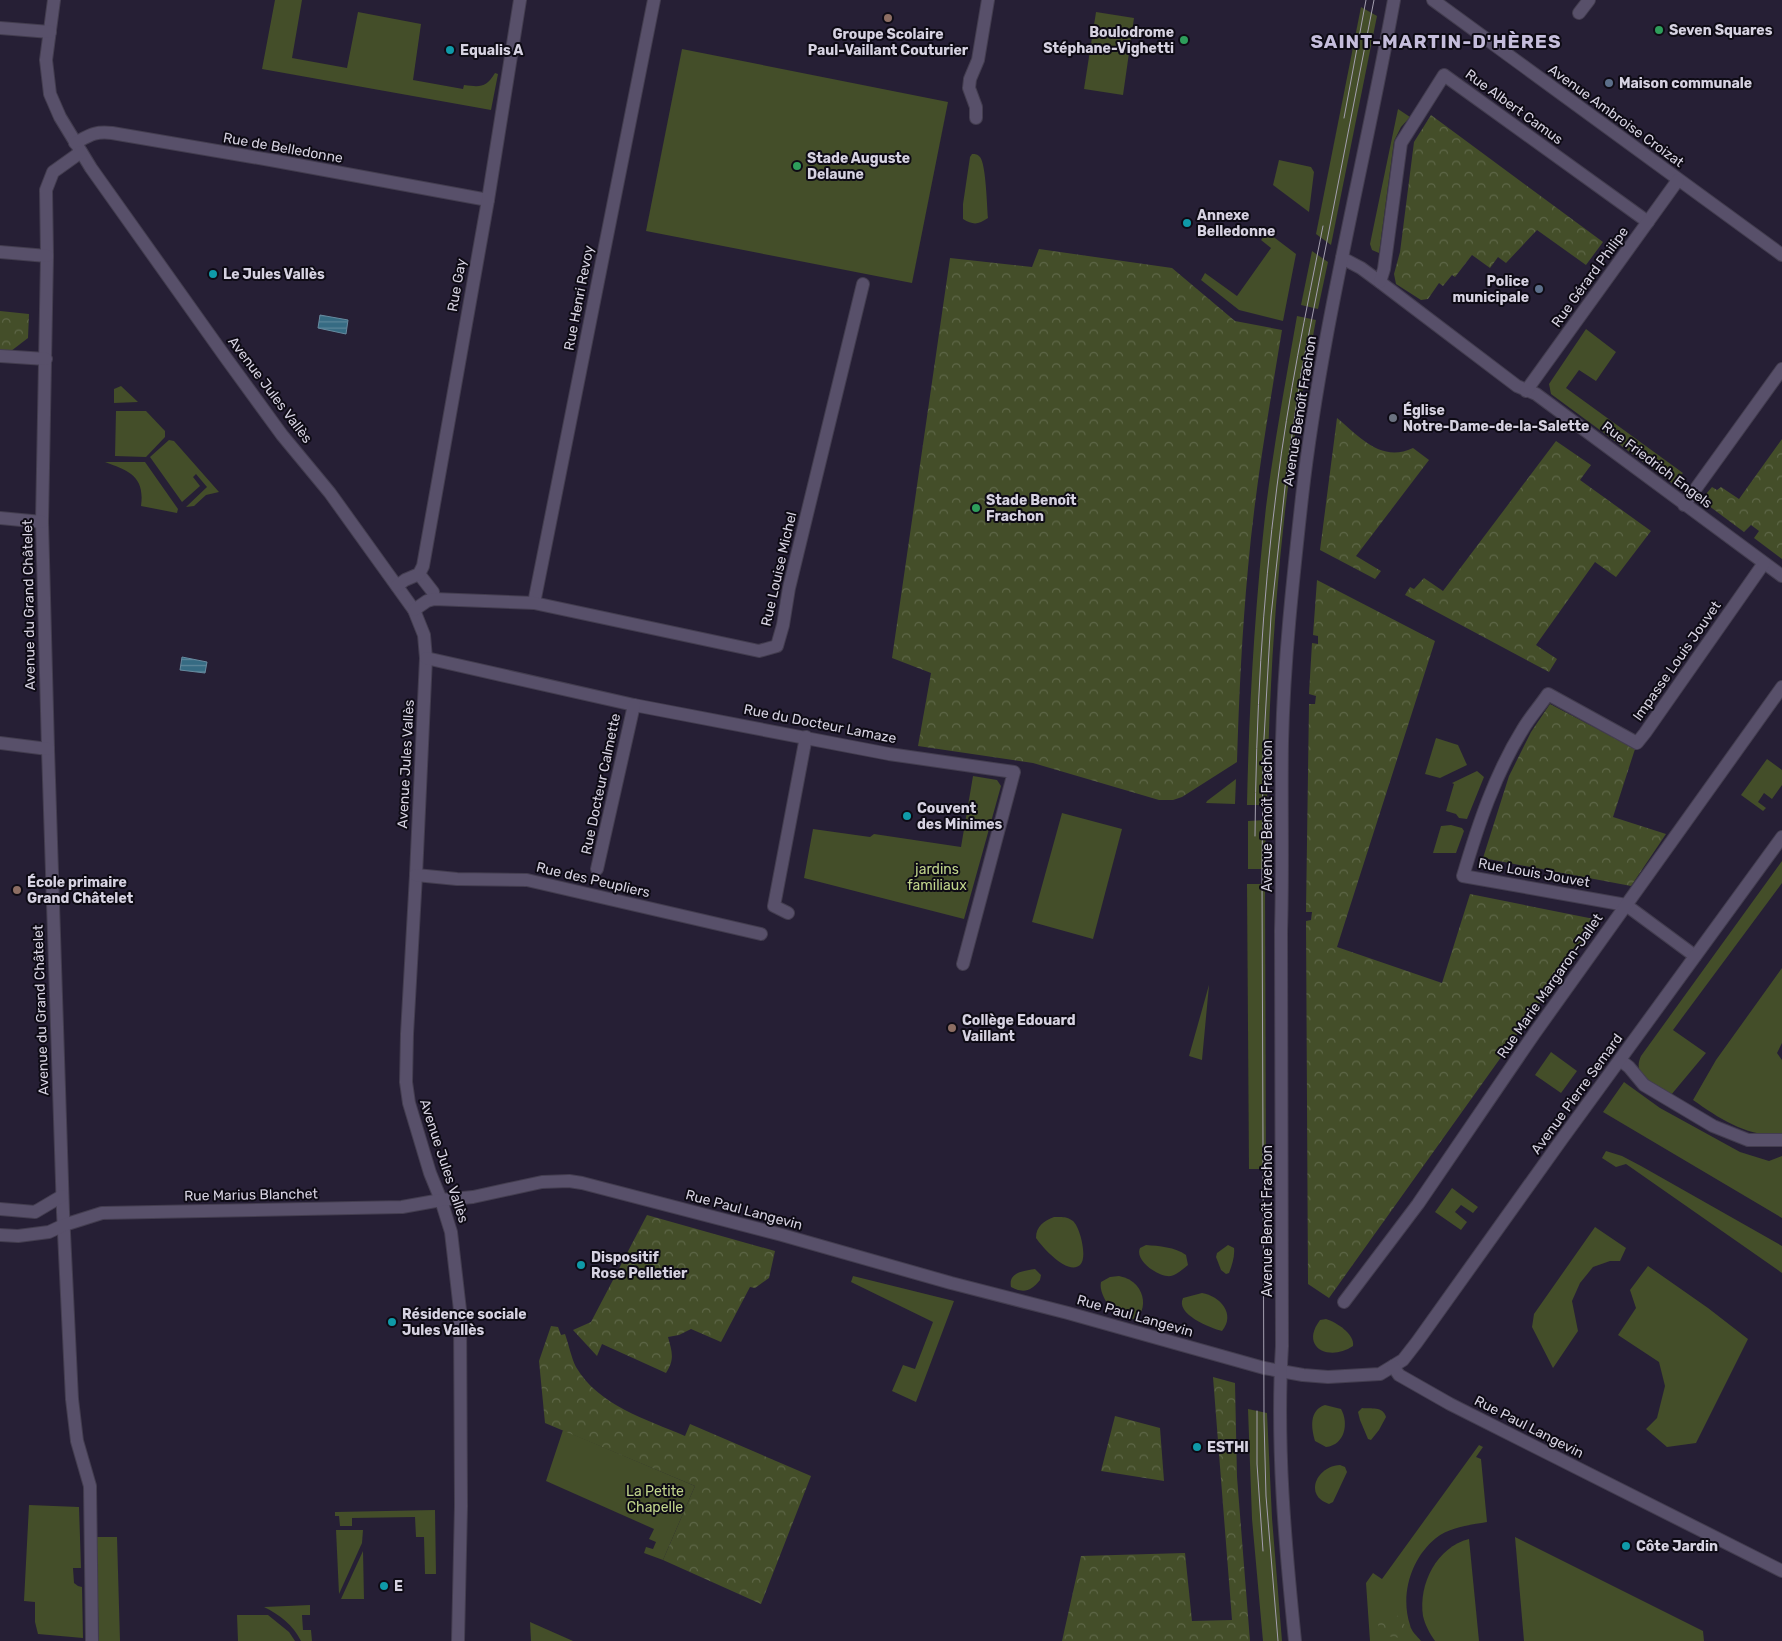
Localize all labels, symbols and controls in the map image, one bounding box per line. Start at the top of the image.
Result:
marker: Groupe Scolaire Paul-Vaillant Couturier [882,12,894,24]
place label: Seven Squares [1669,22,1773,39]
place label: Boulodrome Stéphane-Vighetti [1043,24,1174,57]
marker: Seven Squares [1653,24,1665,36]
place label: Groupe Scolaire Paul-Vaillant Couturier [808,26,969,59]
district label: SAINT-MARTIN-D'HÈRES [1310,30,1562,53]
marker: Boulodrome Stéphane-Vighetti [1178,34,1190,46]
place label: Equalis A [460,42,523,59]
marker: Equalis A [444,44,456,56]
street label: Avenue Ambroise Croizat [1545,61,1688,171]
street label: Rue Albert Camus [1462,66,1566,148]
place label: Maison communale [1619,75,1752,92]
marker: Maison communale [1603,77,1615,89]
street label: Rue de Belledonne [222,129,344,167]
place label: Stade Auguste Delaune [807,150,910,183]
marker: Stade Auguste Delaune [791,160,803,172]
place label: Annexe Belledonne [1197,207,1275,240]
marker: Annexe Belledonne [1181,217,1193,229]
street label: Rue Gérard Philipe [1548,223,1632,331]
street label: Rue Henri Revoy [560,244,598,352]
street label: Rue Gay [444,257,470,313]
place label: Le Jules Vallès [223,266,325,283]
marker: Le Jules Vallès [207,268,219,280]
place label: Police municipale [1453,273,1529,306]
marker: Police municipale [1533,283,1545,295]
street label: Avenue Jules Vallès [224,333,316,447]
street label: Avenue Benoît Frachon [1280,335,1320,487]
place label: Église Notre-Dame-de-la-Salette [1403,401,1589,435]
marker: Église Notre-Dame-de-la-Salette [1387,412,1399,424]
street label: Rue Friedrich Engels [1598,418,1716,512]
place label: Stade Benoît Frachon [986,492,1077,525]
marker: Stade Benoît Frachon [970,502,982,514]
street label: Rue Louise Michel [758,510,800,628]
street label: Avenue du Grand Châtelet [19,519,39,691]
street label: Impasse Louis Jouvet [1629,597,1725,724]
street label: Avenue Jules Vallès [394,699,418,829]
street label: Rue du Docteur Lamaze [742,701,898,747]
street label: Rue Docteur Calmette [578,712,624,856]
street label: Avenue Benoît Frachon [1259,740,1276,892]
place label: Couvent des Minimes [917,800,1003,833]
marker: Couvent des Minimes [901,810,913,822]
street label: Rue Louis Jouvet [1477,855,1592,891]
street label: Rue des Peupliers [534,859,652,901]
park label: jardins familiaux [907,861,967,894]
place label: École primaire Grand Châtelet [27,873,134,907]
marker: École primaire Grand Châtelet [11,884,23,896]
street label: Rue Marie Margaron-Jallet [1494,910,1607,1062]
street label: Avenue du Grand Châtelet [30,924,52,1096]
place label: Collège Edouard Vaillant [962,1012,1076,1045]
marker: Collège Edouard Vaillant [946,1022,958,1034]
street label: Avenue Pierre Semard [1528,1030,1626,1158]
street label: Avenue Jules Vallès [416,1097,472,1225]
street label: Avenue Benoît Frachon [1259,1145,1276,1297]
street label: Rue Marius Blanchet [184,1185,319,1205]
street label: Rue Paul Langevin [684,1186,804,1234]
place label: Dispositif Rose Pelletier [591,1249,688,1282]
marker: Dispositif Rose Pelletier [575,1259,587,1271]
street label: Rue Paul Langevin [1075,1291,1195,1341]
place label: Résidence sociale Jules Vallès [402,1306,527,1339]
marker: Résidence sociale Jules Vallès [386,1316,398,1328]
street label: Rue Paul Langevin [1472,1392,1586,1462]
place label: ESTHI [1207,1439,1249,1456]
marker: ESTHI [1191,1441,1203,1453]
park label: La Petite Chapelle [626,1483,684,1516]
place label: Côte Jardin [1636,1538,1718,1555]
marker: Côte Jardin [1620,1540,1632,1552]
place label: E [394,1578,403,1595]
marker: E [378,1580,390,1592]

